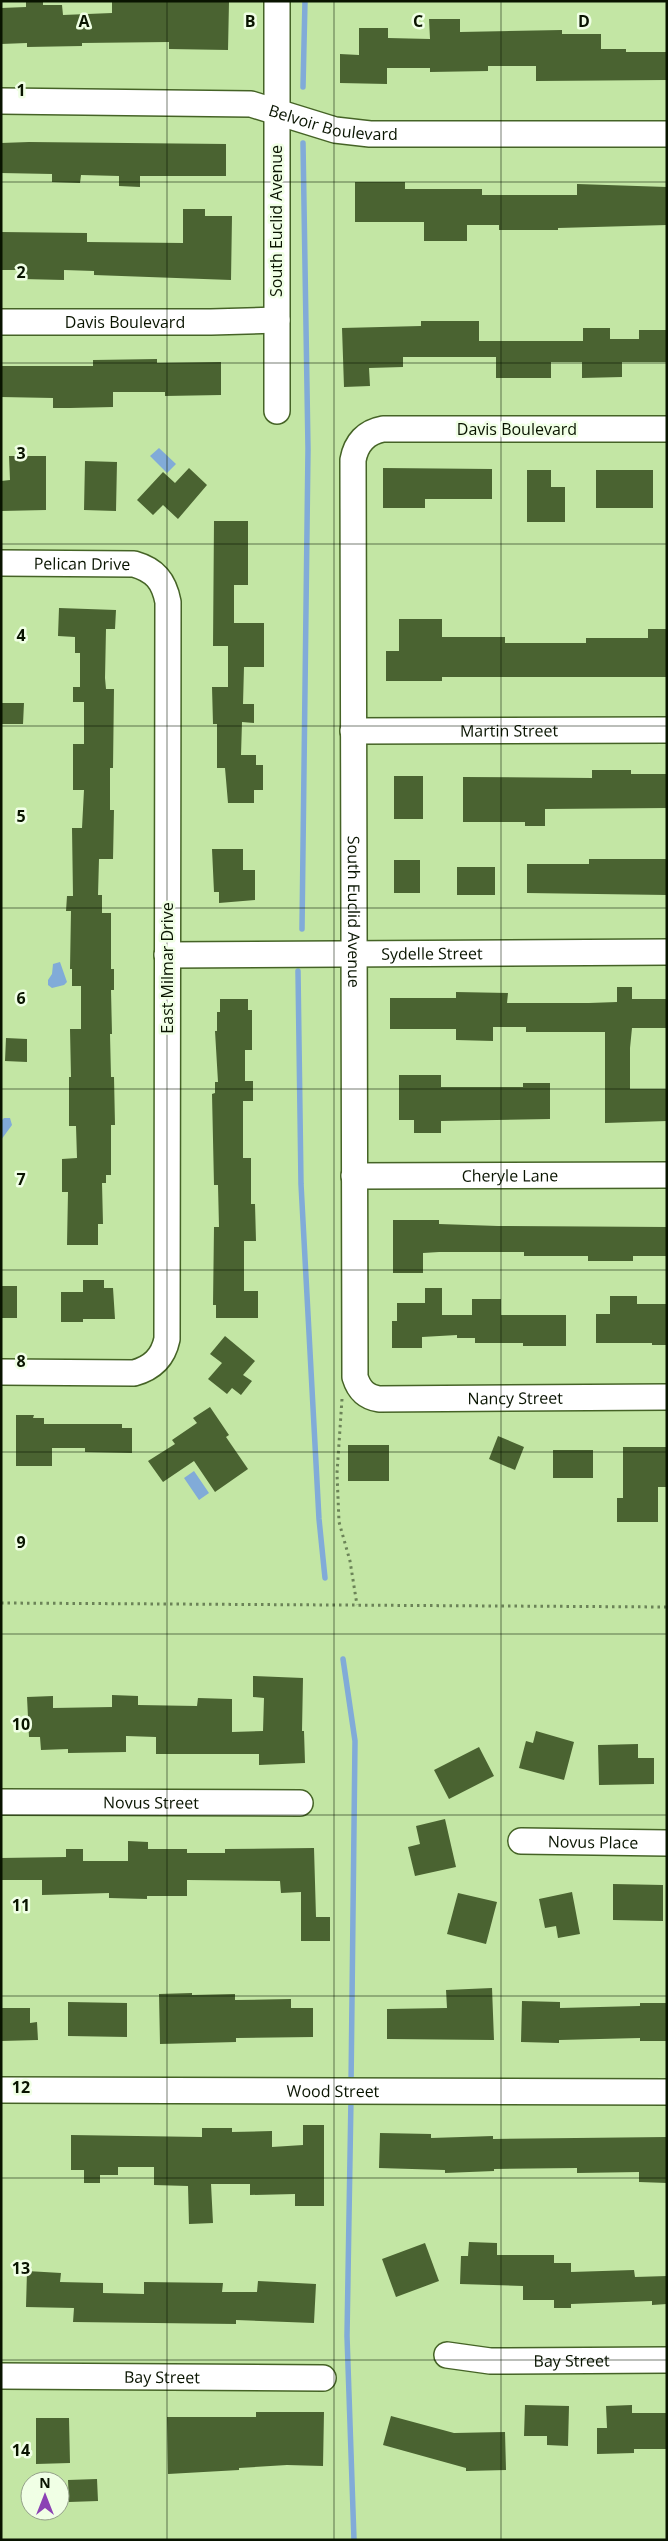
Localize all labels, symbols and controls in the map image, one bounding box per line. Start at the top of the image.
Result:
text: A [78,10,90,32]
text: B [245,10,255,32]
text: C [413,10,423,32]
text: D [578,10,590,32]
text: 1 [16,79,26,101]
street label: Belvoir Boulevard [266,99,398,145]
street label: South Euclid Avenue [265,145,287,297]
text: 2 [16,261,26,283]
street label: Davis Boulevard [65,311,185,333]
street label: Davis Boulevard [457,418,577,440]
text: 3 [16,442,26,464]
street label: Pelican Drive [34,552,130,575]
text: 4 [16,624,26,646]
street label: Martin Street [460,719,558,742]
text: 5 [16,805,26,827]
street label: South Euclid Avenue [343,836,365,988]
street label: East Milmar Drive [156,902,178,1034]
street label: Sydelle Street [381,942,483,965]
text: 6 [16,987,26,1009]
street label: Cheryle Lane [462,1164,558,1187]
text: 7 [16,1168,26,1190]
text: 8 [16,1350,26,1372]
street label: Nancy Street [467,1387,563,1409]
text: 9 [16,1531,26,1553]
text: 10 [12,1713,30,1735]
street label: Novus Street [103,1791,199,1814]
street label: Novus Place [548,1830,638,1854]
text: 11 [12,1894,30,1916]
text: 12 [12,2076,30,2098]
street label: Wood Street [287,2080,380,2102]
text: 13 [12,2257,30,2279]
street label: Bay Street [533,2349,610,2372]
street label: Bay Street [124,2366,200,2388]
text: 14 [12,2439,30,2461]
north arrow [20,2471,70,2521]
text: N [39,2473,51,2492]

